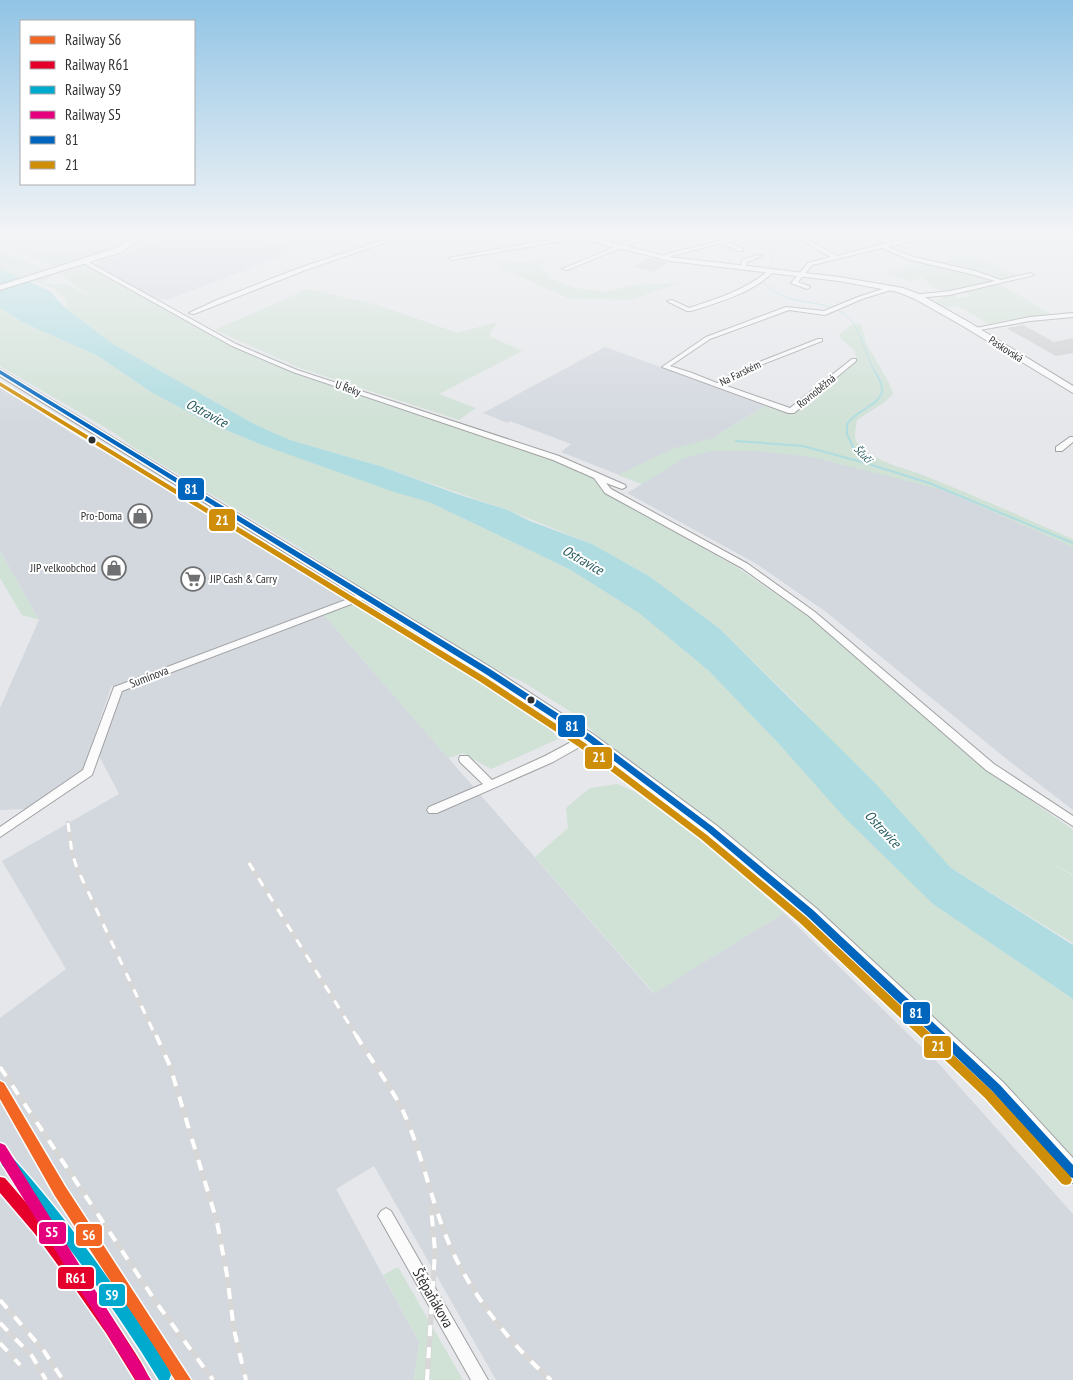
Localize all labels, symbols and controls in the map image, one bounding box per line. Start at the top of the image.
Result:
legend [20,20,195,185]
text: Railway S6 [65,30,122,49]
text: Railway R61 [65,55,129,74]
text: Railway S9 [65,80,121,99]
text: Railway S5 [65,105,121,124]
text: 81 [65,130,79,149]
text: 21 [65,155,79,174]
street label: Paskovská [986,333,1026,365]
street label: Na Farském [717,357,763,389]
street label: Rovnoběžná [794,371,838,411]
street label: U Řeky [333,377,363,399]
water label: Ostravice [183,395,232,432]
unlabelled marker [87,435,97,445]
water label: Ščučí [851,442,877,468]
line badge: 81 [177,477,205,501]
text: 81 [184,480,198,498]
shop icon: Pro-Doma [127,503,153,529]
place label: Pro-Doma [81,508,122,523]
line badge: 21 [208,508,236,532]
text: 21 [215,511,229,529]
water label: Ostravice [559,541,608,580]
shop icon: JIP velkoobchod [101,555,127,581]
place label: JIP velkoobchod [29,560,96,575]
supermarket icon: JIP Cash & Carry [180,566,206,592]
place label: JIP Cash & Carry [209,571,277,586]
street label: Sumínova [127,662,171,691]
unlabelled marker [526,695,536,705]
line badge: 81 [557,714,586,738]
text: 81 [565,717,579,735]
line badge: 21 [584,746,613,770]
text: 21 [592,748,606,766]
water label: Ostravice [861,807,906,852]
line badge: 81 [902,1001,931,1025]
text: 81 [909,1004,923,1022]
line badge: 21 [923,1035,952,1059]
text: 21 [931,1037,945,1055]
line badge: S5 [38,1221,67,1245]
text: S5 [46,1223,58,1241]
line badge: S6 [75,1223,103,1247]
text: S6 [83,1226,96,1244]
street label: Štěpaňákova [409,1265,458,1331]
line badge: R61 [57,1266,95,1290]
text: R61 [66,1269,86,1287]
line badge: S9 [98,1283,126,1307]
text: S9 [106,1286,119,1304]

